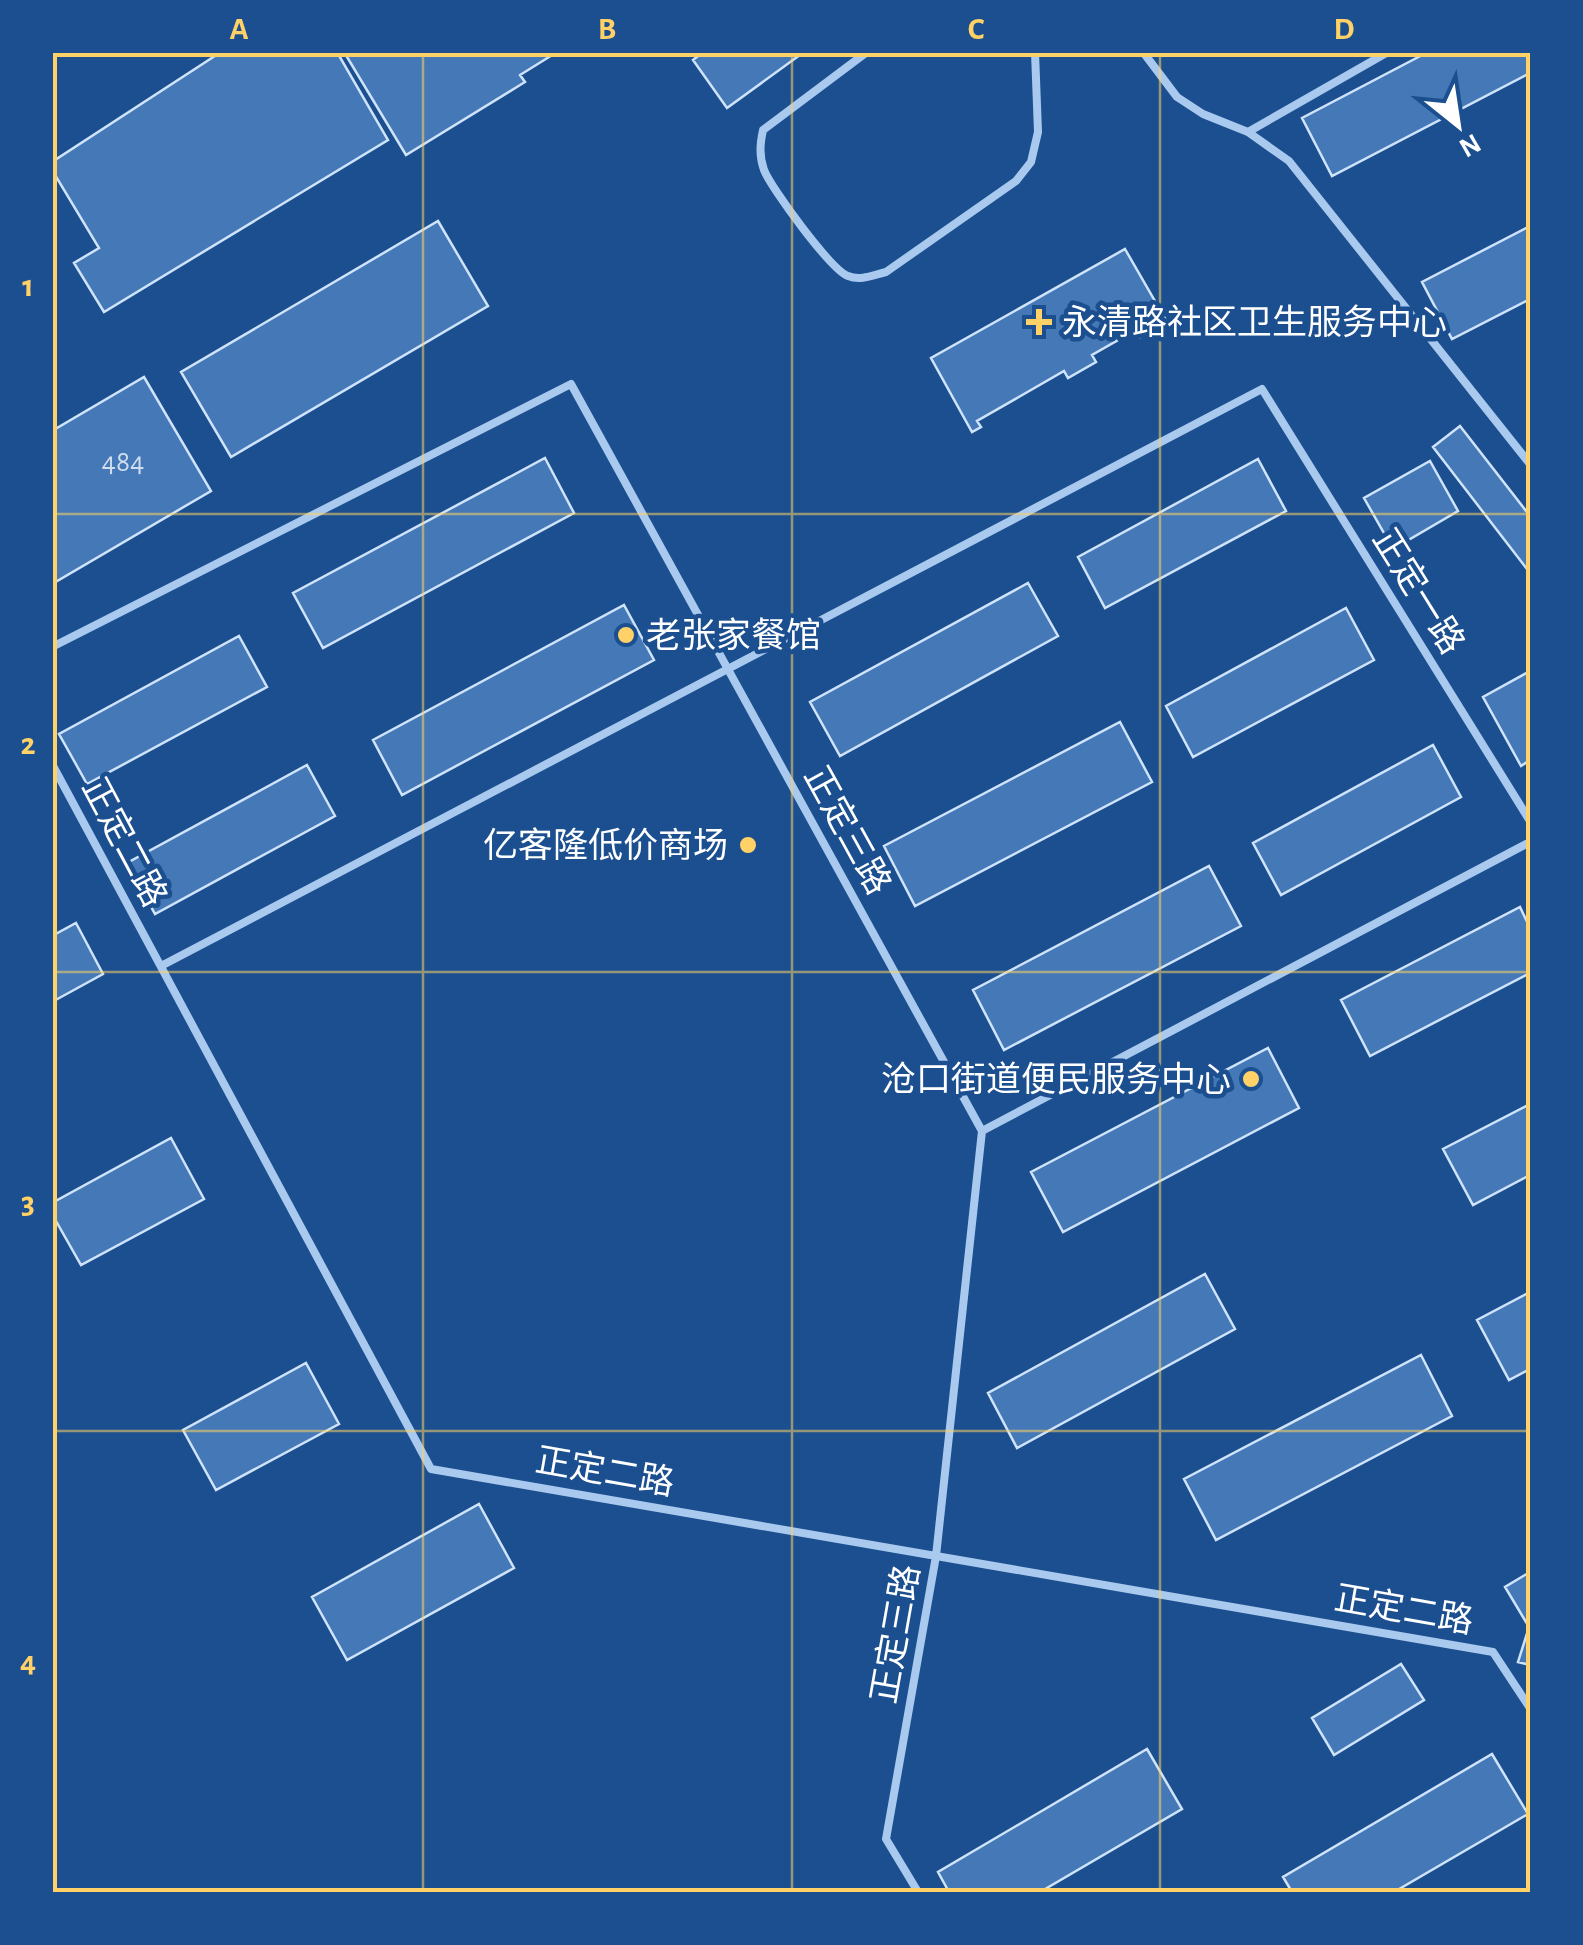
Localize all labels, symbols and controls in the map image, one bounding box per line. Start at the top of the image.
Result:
text: A [229,13,249,45]
text: B [598,13,616,45]
text: C [968,13,985,45]
text: D [1334,13,1355,45]
north arrow [1408,75,1508,175]
text: N [1454,128,1485,162]
text: 1 [22,270,34,302]
place label: 永清路社区卫生服务中心 [1062,304,1447,341]
marker: 永清路社区卫生服务中心 [1026,309,1052,335]
house number: 484 [101,447,145,477]
street label: 正定一路 [1366,522,1471,660]
place label: 老张家餐馆 [646,617,821,654]
marker: 老张家餐馆 [615,624,637,646]
text: 2 [20,728,36,760]
street label: 正定三路 [797,760,898,900]
street label: 正定二路 [75,772,174,913]
place label: 亿客隆低价商场 [483,827,728,864]
marker: 亿客隆低价商场 [737,834,759,856]
place label: 沧口街道便民服务中心 [881,1061,1231,1098]
marker: 沧口街道便民服务中心 [1240,1068,1262,1090]
text: 3 [21,1187,35,1219]
street label: 正定二路 [533,1441,677,1502]
street label: 正定三路 [865,1562,926,1706]
street label: 正定二路 [1332,1579,1476,1640]
text: 4 [20,1646,36,1678]

